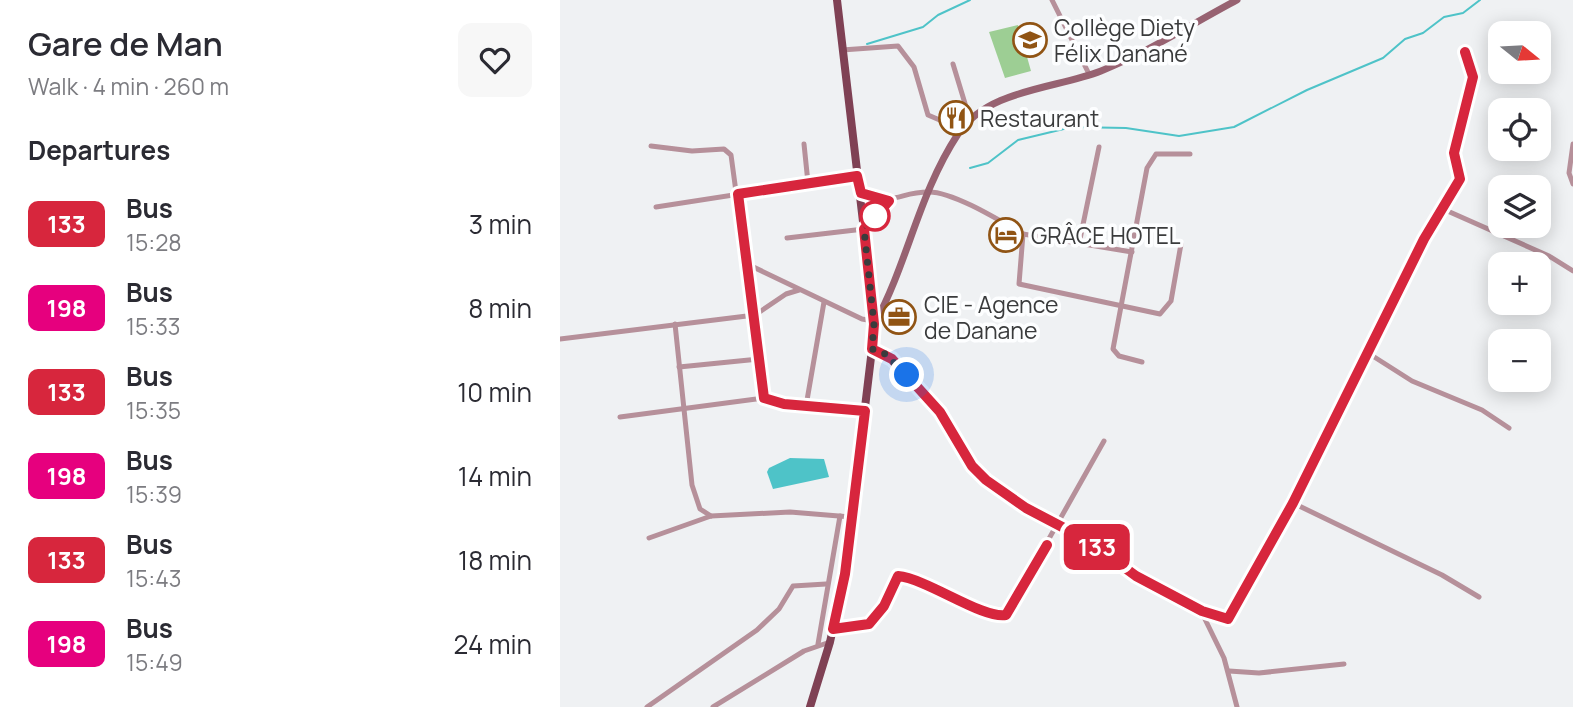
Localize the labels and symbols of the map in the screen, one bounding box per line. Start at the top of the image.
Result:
place label: Collège Diety Félix Danané [1054,11,1195,69]
school or university icon: Collège Diety Félix Danané [1011,21,1049,59]
north arrow [1488,21,1550,84]
restaurant icon: Restaurant [937,99,975,137]
place label: Restaurant [980,102,1099,134]
unlabelled marker [860,201,890,231]
hotel icon: GRÂCE HOTEL [987,216,1025,254]
place label: GRÂCE HOTEL [1031,219,1181,251]
place label: CIE - Agence de Danane [924,288,1059,346]
office icon: CIE - Agence de Danane [880,298,918,336]
your location [889,357,924,392]
line badge: 133 [1057,524,1137,570]

